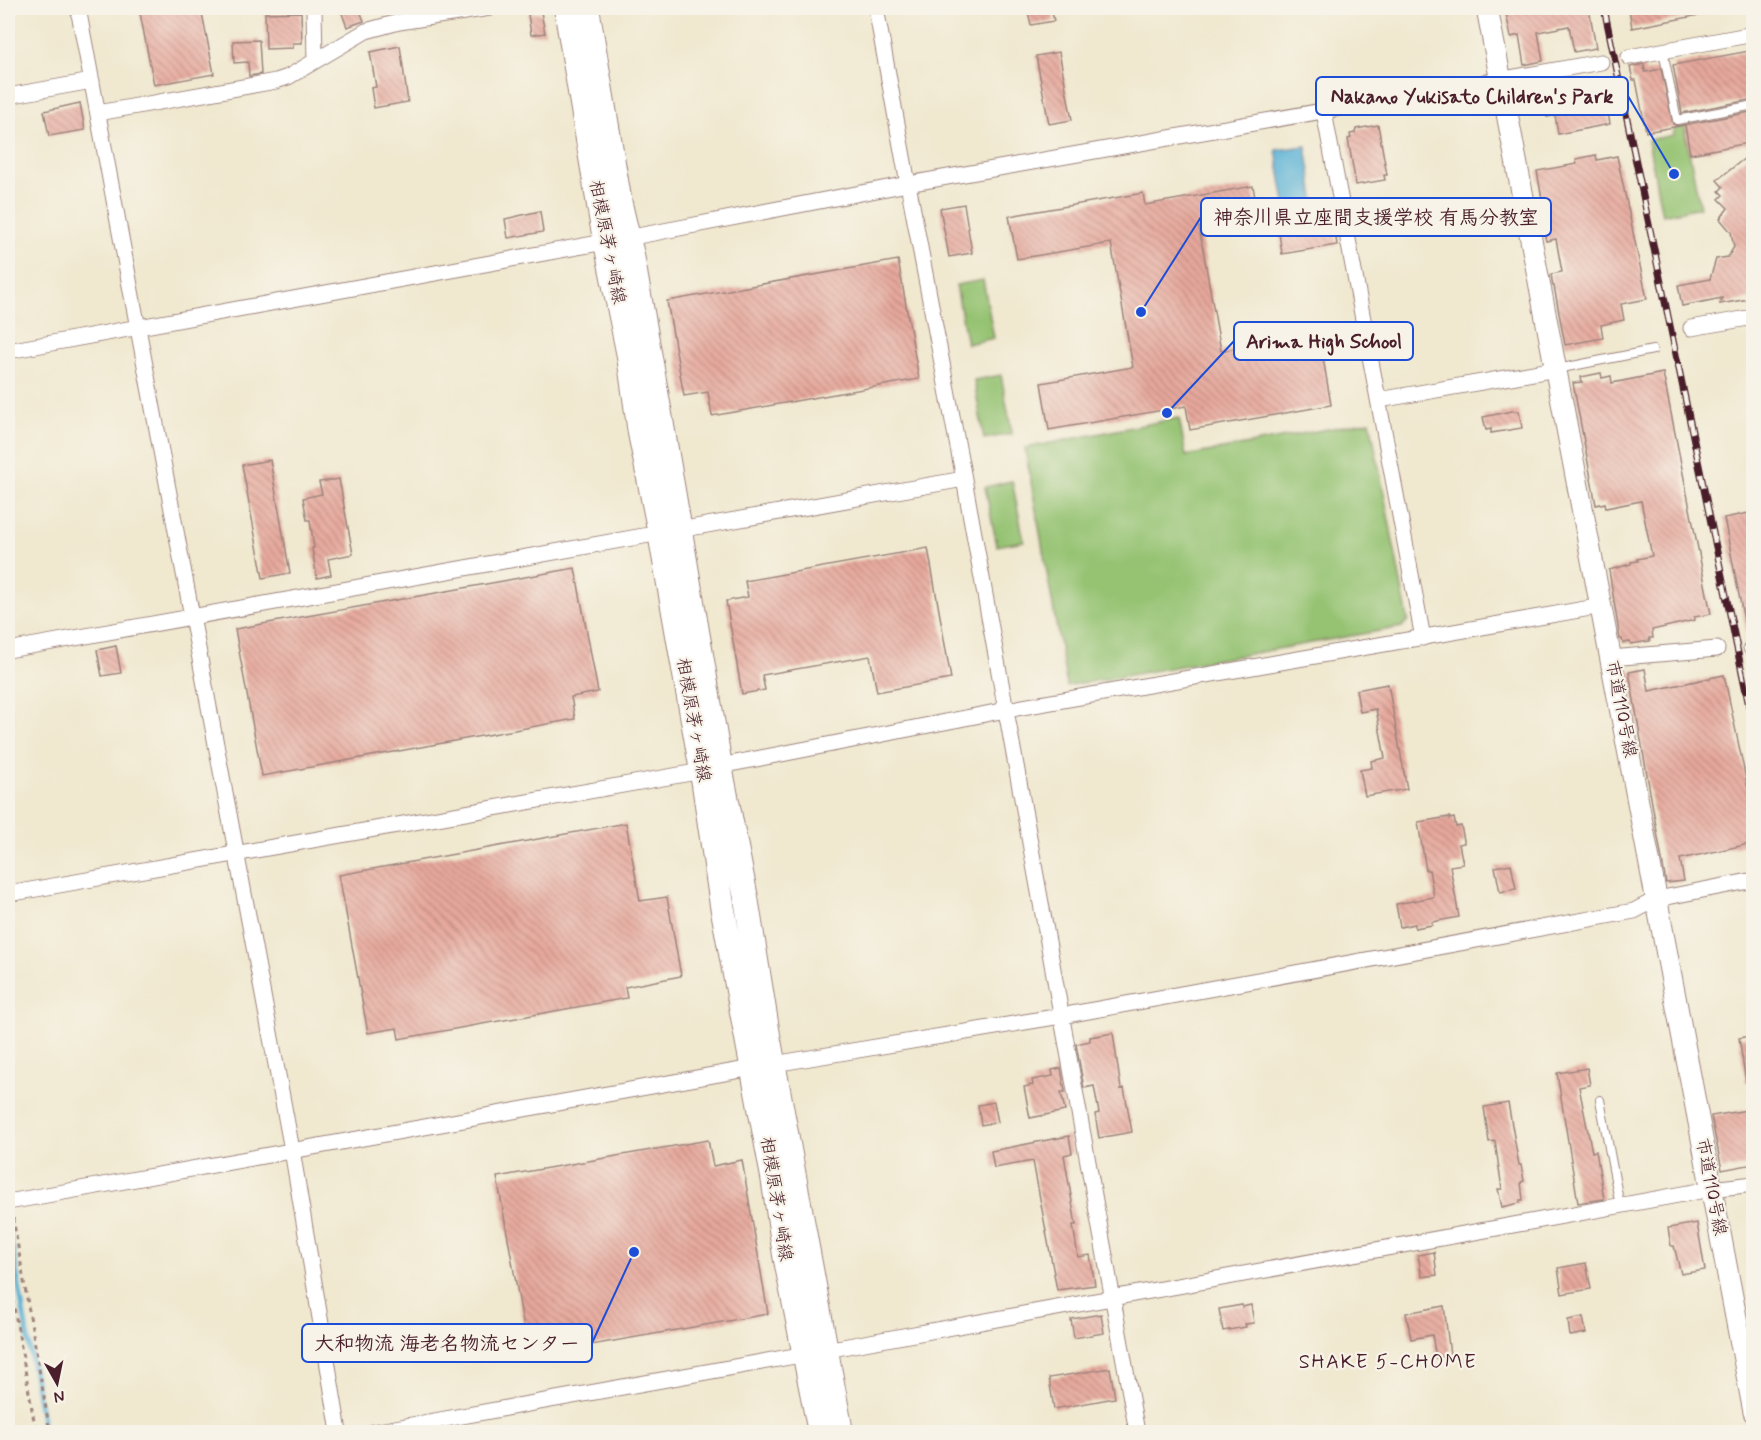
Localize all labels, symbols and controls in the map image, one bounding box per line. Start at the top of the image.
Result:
callout: Nakano Yukisato Children's Park [1316,77,1628,115]
text: Nakano Yukisato Children's Park [1331,84,1613,111]
street label: 相模原茅ヶ崎線 [583,178,631,306]
callout: 神奈川県立座間支援学校 有馬分教室 [1201,198,1551,236]
text: 神奈川県立座間支援学校 有馬分教室 [1213,205,1539,232]
callout: Arima High School [1234,322,1413,360]
text: Arima High School [1246,329,1402,356]
street label: 相模原茅ヶ崎線 [670,656,716,784]
street label: 市道110号線 [1600,658,1642,760]
street label: 相模原茅ヶ崎線 [754,1135,798,1263]
street label: 市道110号線 [1690,1136,1732,1238]
callout: 大和物流 海老名物流センター [302,1324,592,1362]
text: 大和物流 海老名物流センター [314,1331,580,1358]
district label: SHAKE 5-CHOME [1299,1349,1477,1376]
north arrow [27,1353,87,1413]
text: N [52,1385,66,1408]

